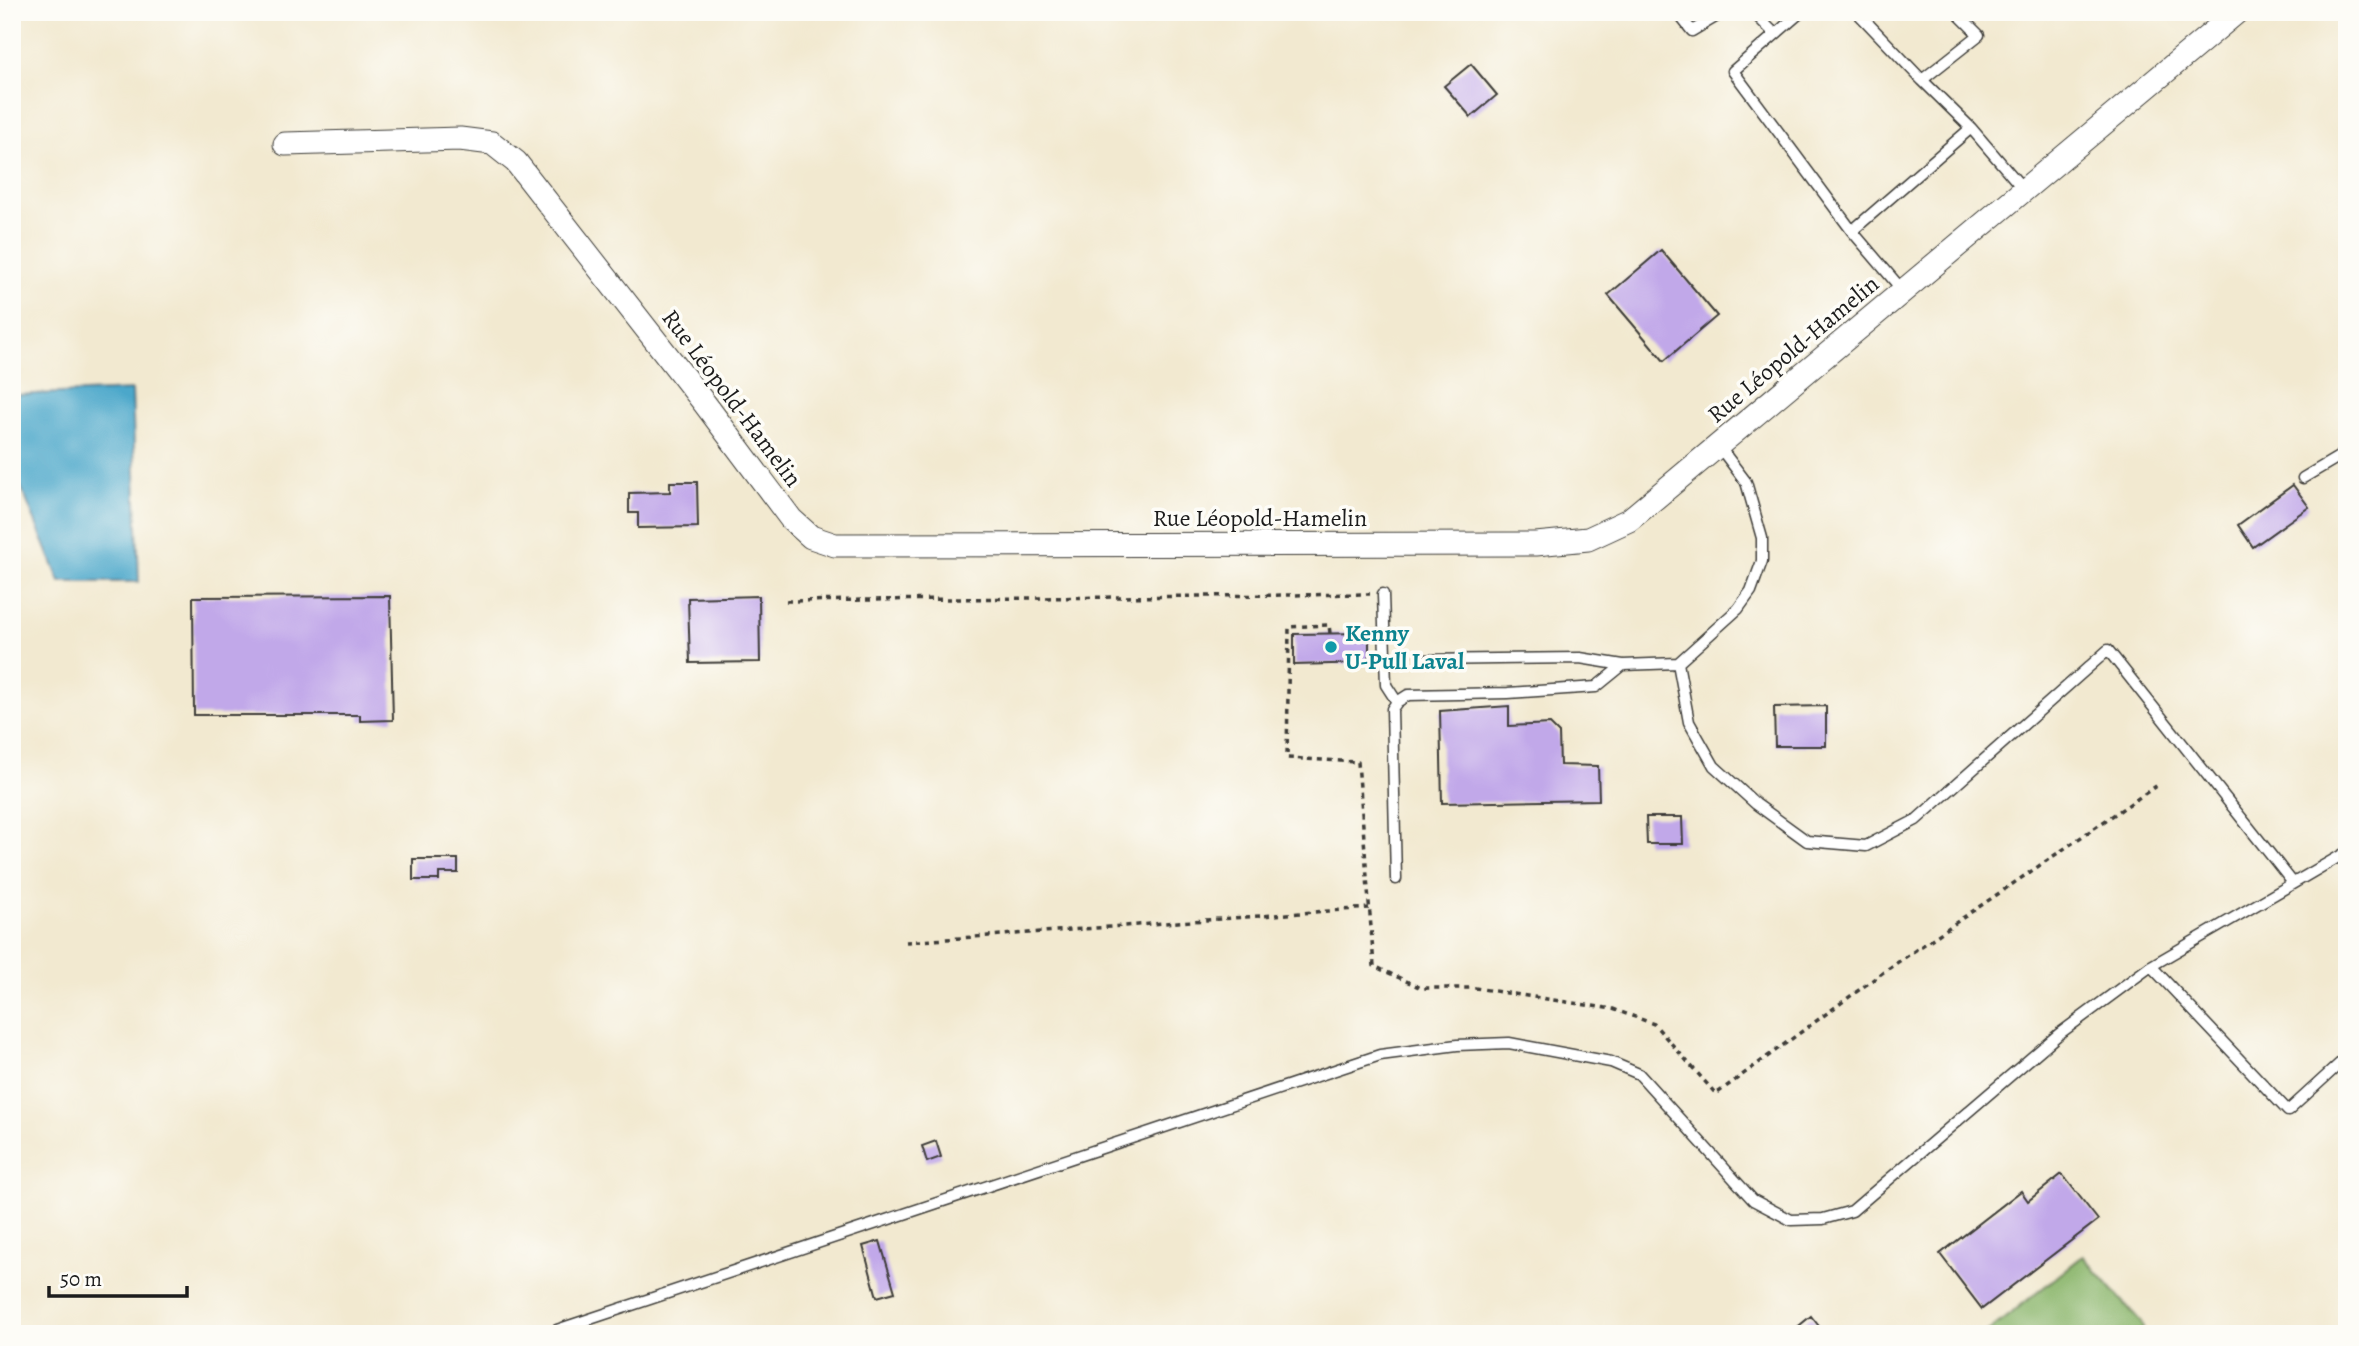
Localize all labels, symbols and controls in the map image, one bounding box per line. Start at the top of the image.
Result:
street label: Rue Léopold-Hamelin [1701,268,1885,430]
street label: Rue Léopold-Hamelin [655,303,809,493]
street label: Rue Léopold-Hamelin [1153,502,1367,534]
place label: Kenny U-Pull Laval [1345,617,1465,677]
marker: Kenny U-Pull Laval [1323,639,1339,655]
scale bar [49,1255,187,1299]
text: 50 m [60,1265,102,1293]

